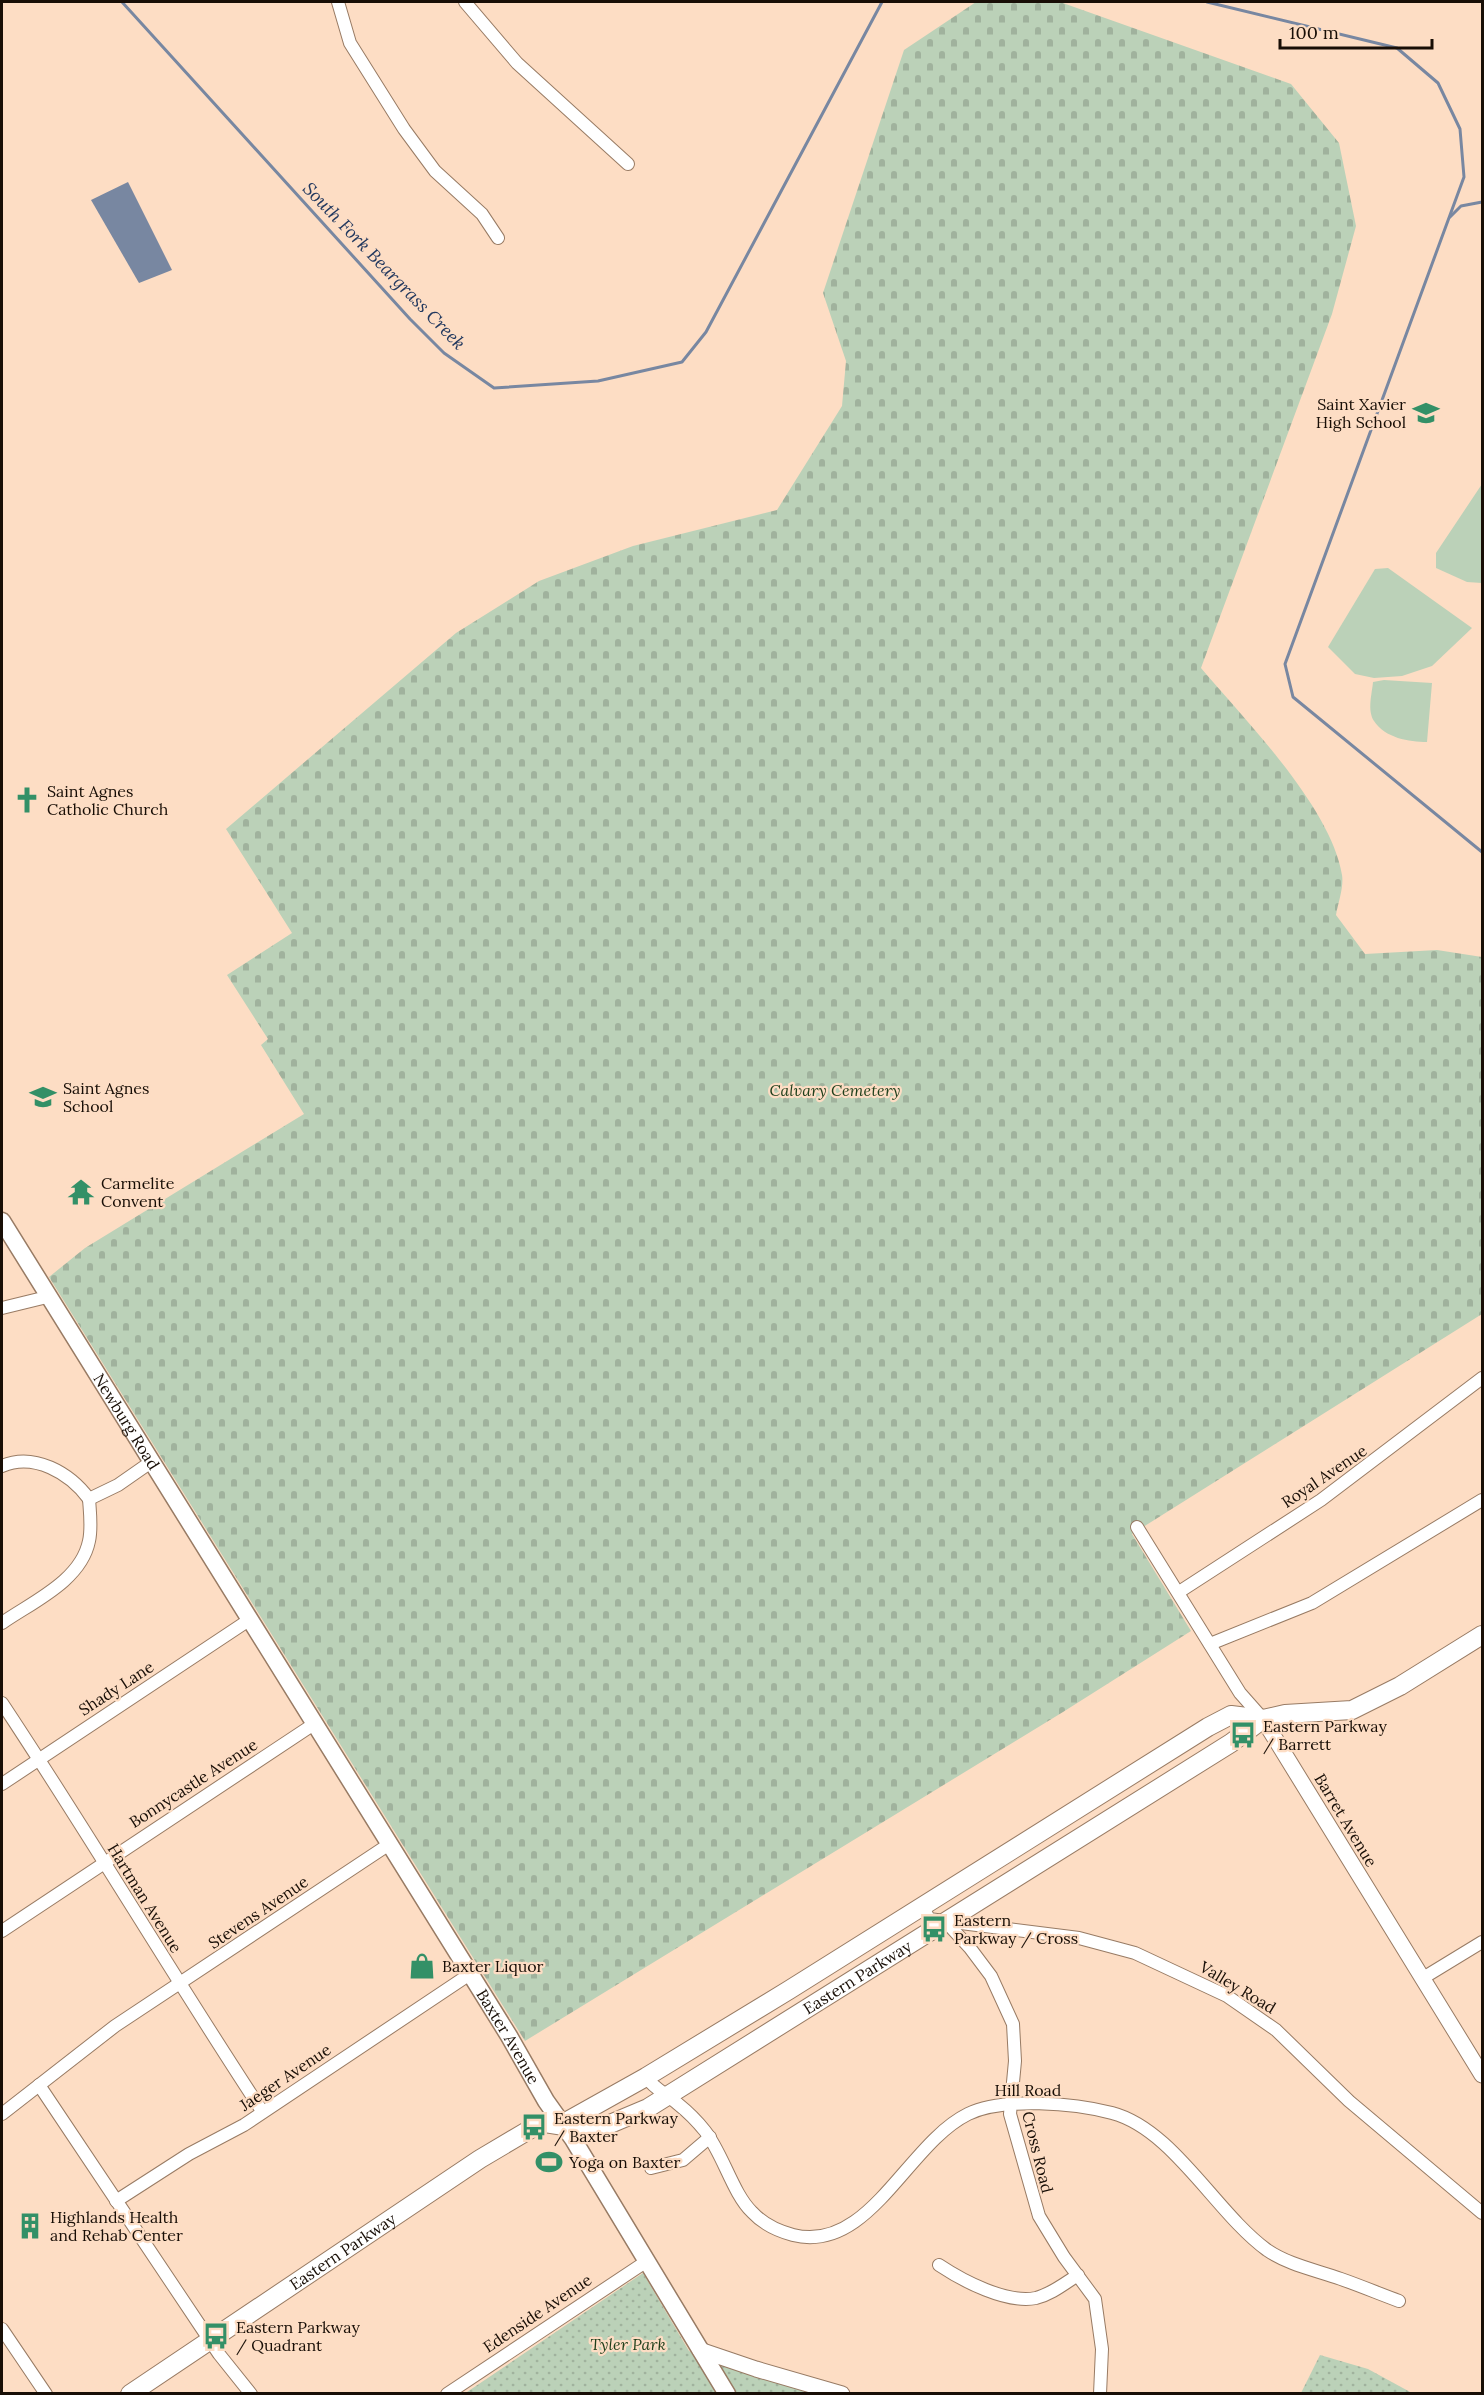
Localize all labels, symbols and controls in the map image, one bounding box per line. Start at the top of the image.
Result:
scale bar [1280,12,1432,50]
text: 100 m [1289,21,1339,44]
water label: South Fork Beargrass Creek [298,177,471,354]
place label: Saint Xavier High School [1316,394,1406,432]
school or university icon: Saint Xavier High School [1411,398,1441,428]
place label: Saint Agnes Catholic Church [47,781,169,819]
church icon: Saint Agnes Catholic Church [12,785,42,815]
place label: Saint Agnes School [63,1078,149,1116]
park label: Calvary Cemetery [770,1080,900,1100]
school or university icon: Saint Agnes School [28,1082,58,1112]
place label: Carmelite Convent [101,1173,175,1211]
temple icon: Carmelite Convent [66,1177,96,1207]
street label: Newburg Road [89,1370,164,1473]
street label: Royal Avenue [1277,1440,1371,1512]
street label: Shady Lane [75,1656,157,1720]
place label: Eastern Parkway / Barrett [1263,1716,1387,1755]
bus stop icon: Eastern Parkway / Barrett [1228,1720,1258,1750]
street label: Bonnycastle Avenue [125,1734,261,1832]
street label: Barret Avenue [1310,1770,1382,1871]
street label: Hartman Avenue [103,1840,187,1956]
street label: Stevens Avenue [204,1871,312,1953]
place label: Eastern Parkway / Cross [954,1910,1078,1949]
bus stop icon: Eastern Parkway / Cross [919,1914,949,1944]
street label: Eastern Parkway [799,1935,915,2018]
shop icon: Baxter Liquor [407,1951,437,1981]
place label: Baxter Liquor [442,1956,544,1976]
street label: Valley Road [1195,1956,1280,2018]
street label: Baxter Avenue [472,1985,544,2088]
street label: Jaeger Avenue [235,2039,335,2115]
street label: Hill Road [995,2080,1062,2100]
place label: Eastern Parkway / Baxter [554,2108,678,2147]
street label: Cross Road [1018,2109,1058,2195]
bus stop icon: Eastern Parkway / Baxter [519,2112,549,2142]
sports icon: Yoga on Baxter [534,2147,564,2177]
place label: Yoga on Baxter [568,2152,681,2172]
place label: Highlands Health and Rehab Center [50,2207,183,2245]
street label: Eastern Parkway [286,2208,400,2294]
building icon: Highlands Health and Rehab Center [15,2211,45,2241]
street label: Edenside Avenue [479,2269,595,2357]
place label: Eastern Parkway / Quadrant [236,2317,360,2356]
bus stop icon: Eastern Parkway / Quadrant [201,2321,231,2351]
park label: Tyler Park [590,2334,666,2354]

